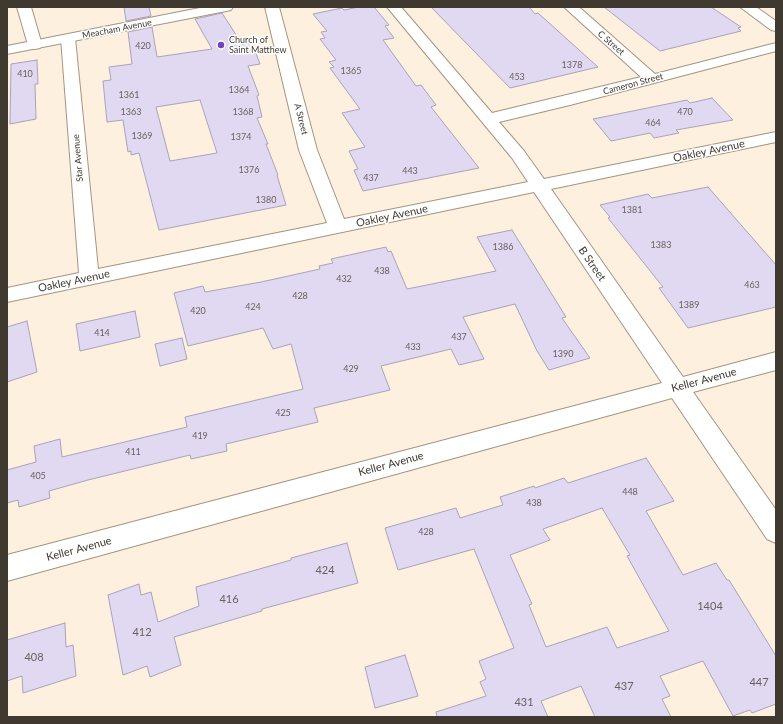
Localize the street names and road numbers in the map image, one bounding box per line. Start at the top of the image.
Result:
street label: Meacham Avenue [81,17,153,41]
street label: C Street [595,28,627,58]
street label: Cameron Street [602,71,664,97]
street label: A Street [292,102,310,136]
street label: Star Avenue [71,134,85,182]
street label: Oakley Avenue [672,137,746,165]
street label: Oakley Avenue [355,202,429,230]
street label: B Street [575,244,609,284]
street label: Oakley Avenue [37,267,111,295]
street label: Keller Avenue [670,365,738,395]
street label: Keller Avenue [357,449,425,479]
street label: Keller Avenue [45,534,113,564]

